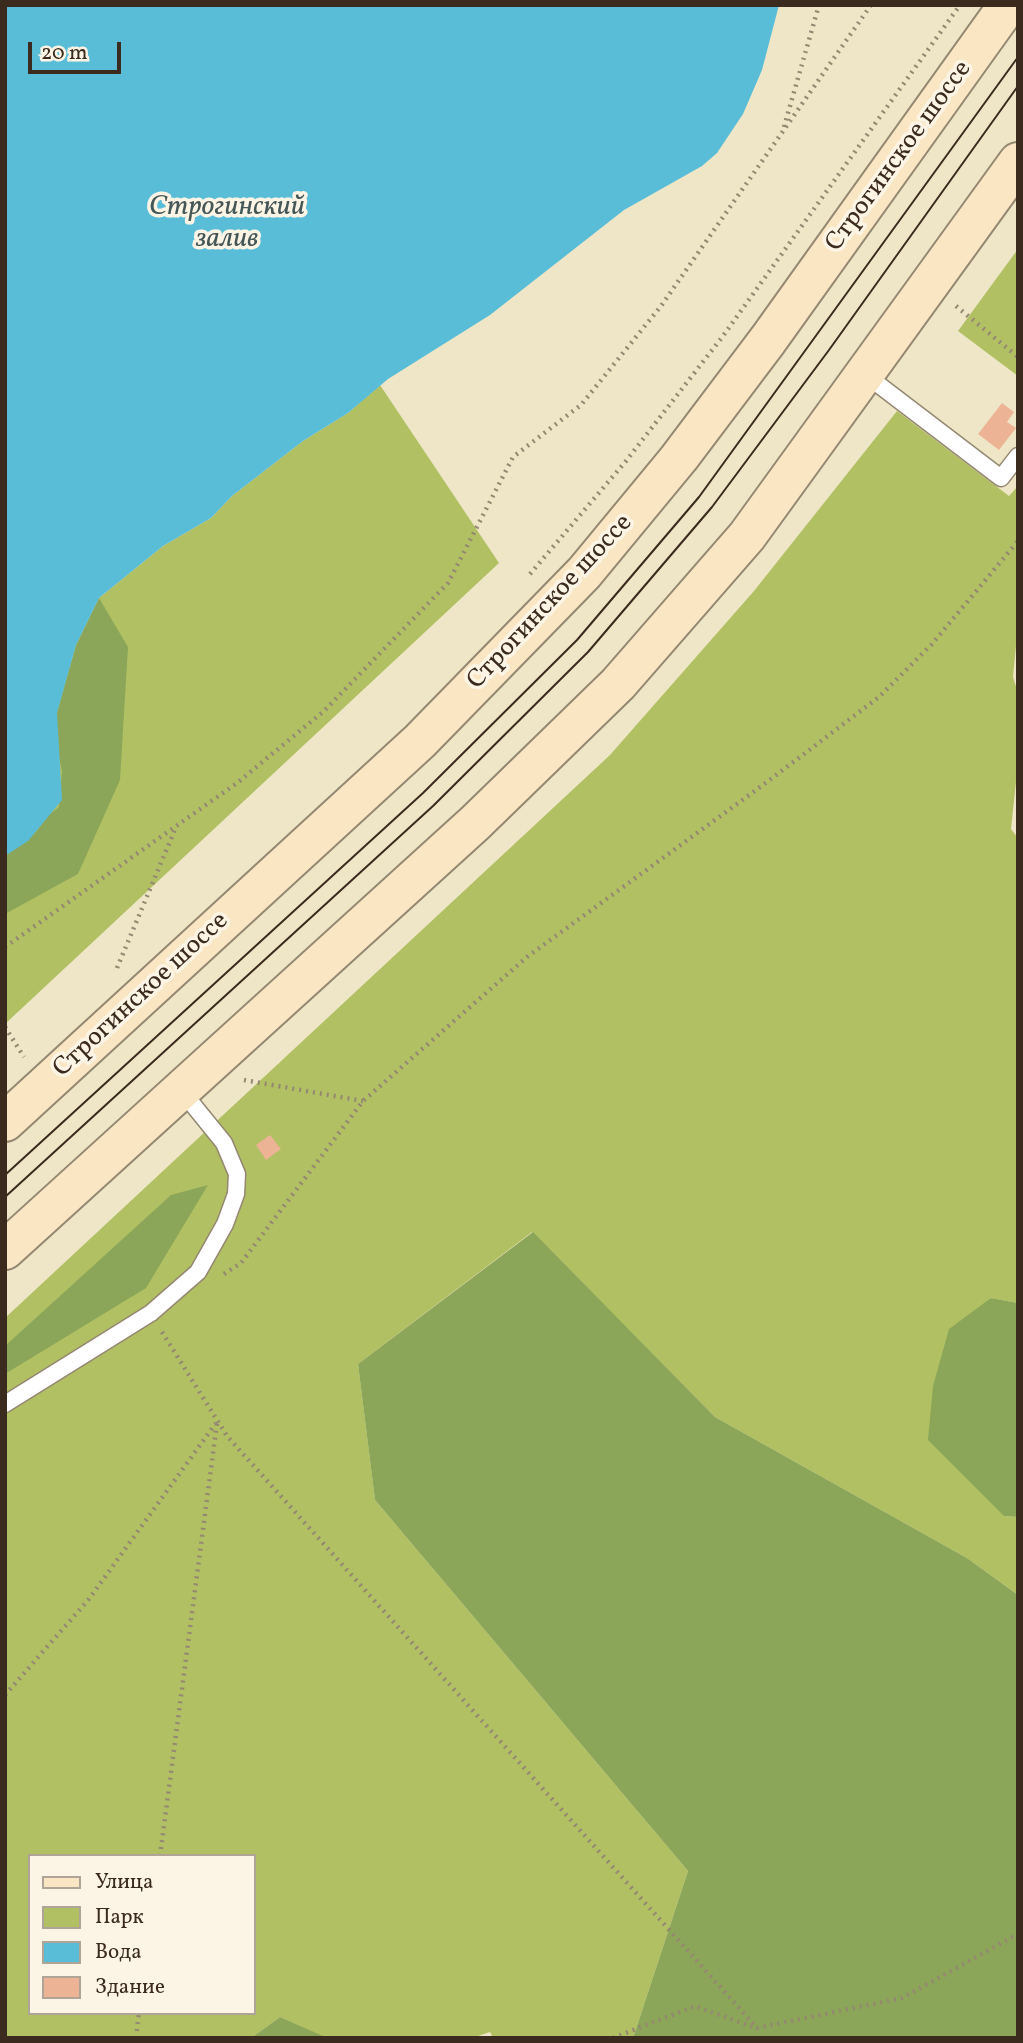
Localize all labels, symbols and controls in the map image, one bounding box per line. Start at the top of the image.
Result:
scale bar [32,28,124,72]
text: 20 m [41,39,87,68]
street label: Строгинское шоссе [820,55,980,259]
water label: Строгинский залив [149,192,305,258]
street label: Строгинское шоссе [462,509,640,697]
street label: Строгинское шоссе [48,907,236,1085]
legend [28,1854,256,2015]
text: Улица [95,1868,153,1897]
text: Парк [95,1903,144,1932]
text: Вода [95,1938,142,1967]
text: Здание [95,1973,165,2002]

